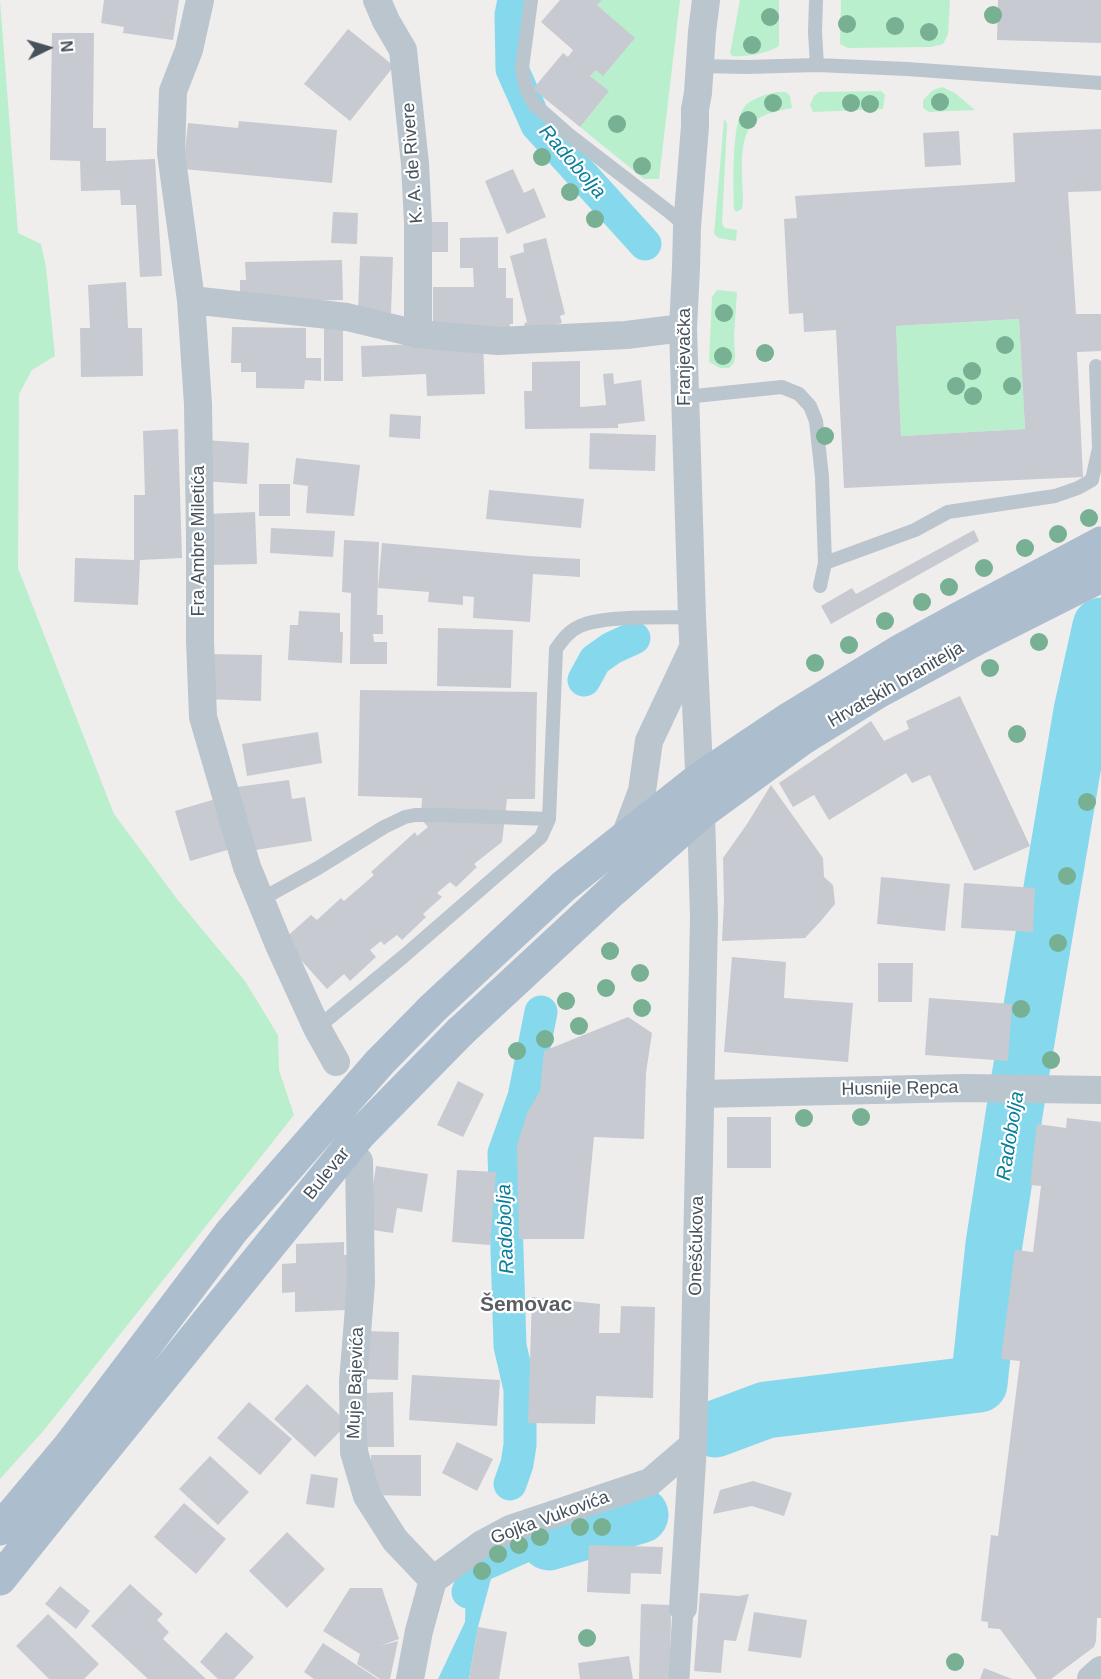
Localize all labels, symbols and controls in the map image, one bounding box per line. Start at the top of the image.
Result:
north arrow [18,18,78,78]
text: N [57,40,75,53]
street label: K. A. de Rivere [398,102,428,224]
water label: Radobolja [533,120,611,204]
street label: Franjevačka [674,308,696,406]
street label: Fra Ambre Miletića [188,465,210,617]
street label: Hrvatskih branitelja [824,637,968,733]
street label: Husnije Repca [841,1077,959,1101]
water label: Radobolja [992,1090,1030,1182]
street label: Bulevar [299,1143,355,1205]
water label: Radobolja [492,1184,520,1274]
street label: Oneščukova [685,1196,709,1296]
district label: Šemovac [480,1292,572,1318]
street label: Muje Bajevića [343,1327,369,1439]
street label: Gojka Vukovića [488,1487,612,1549]

